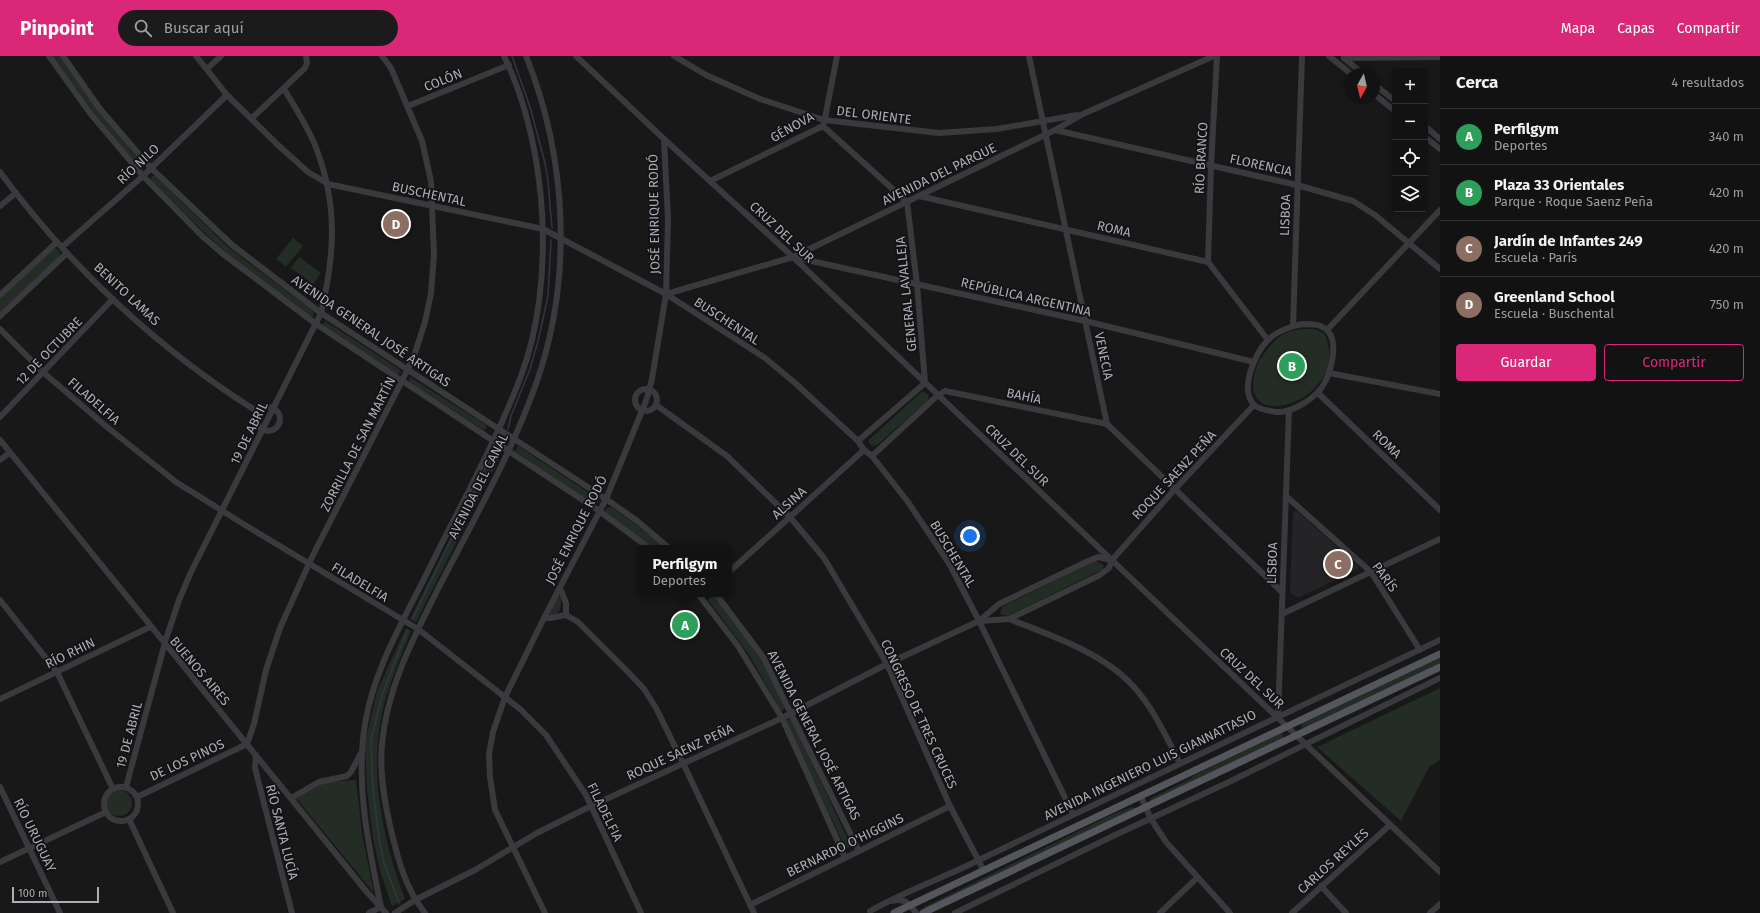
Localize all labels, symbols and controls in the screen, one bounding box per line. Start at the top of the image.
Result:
search box [118,10,398,46]
text: Pinpoint [20,17,94,40]
icon: search [132,17,154,39]
text: Buscar aquí [164,19,244,37]
text: Mapa [1561,20,1595,37]
text: Capas [1617,20,1655,37]
text: Compartir [1677,20,1740,37]
street label: COLÓN [422,66,464,94]
north arrow [1344,68,1380,104]
map controls [1392,68,1428,212]
button: + [1392,68,1428,104]
text: Cerca [1456,72,1498,93]
text: 4 resultados [1671,75,1744,90]
street label: DEL ORIENTE [836,103,912,127]
button: − [1392,104,1428,140]
street label: GÉNOVA [768,109,817,145]
text: Perfilgym [1494,120,1559,138]
street label: RÍO BRANCO [1192,122,1210,194]
text: A [1465,129,1473,144]
text: 340 m [1709,129,1744,144]
text: Deportes [1494,138,1547,153]
street label: AVENIDA DEL PARQUE [880,140,999,208]
button: locate [1392,140,1428,176]
street label: RÍO NILO [114,141,162,187]
street label: FLORENCIA [1228,151,1294,179]
street label: JOSÉ ENRIQUE RODÓ [645,154,663,274]
button: layers [1392,176,1428,212]
text: Plaza 33 Orientales [1494,176,1624,194]
street label: BUSCHENTAL [391,179,468,209]
text: B [1465,185,1473,200]
text: 420 m [1709,185,1744,200]
street label: LISBOA [1277,193,1293,236]
text: Parque · Roque Saenz Peña [1494,194,1653,209]
street label: CRUZ DEL SUR [747,198,817,266]
pin: D [383,209,409,239]
street label: ROMA [1096,218,1133,240]
text: Jardín de Infantes 249 [1494,232,1643,250]
street label: GENERAL LAVALLEJA [892,235,920,352]
text: C [1465,241,1473,256]
text: 420 m [1709,241,1744,256]
text: Escuela · París [1494,250,1577,265]
street label: BENITO LAMAS [91,260,163,328]
street label: AVENIDA GENERAL JOSÉ ARTIGAS [289,272,453,390]
street label: REPÚBLICA ARGENTINA [959,275,1093,319]
text: Greenland School [1494,288,1615,306]
street label: BUSCHENTAL [691,294,763,348]
text: D [1465,297,1473,312]
text: 750 m [1710,297,1744,312]
text: Escuela · Buschental [1494,306,1614,321]
street label: 12 DE OCTUBRE [13,314,85,388]
street label: VENECIA [1092,331,1116,382]
button: Guardar [1456,344,1596,381]
button: Compartir [1604,344,1744,381]
pin: B [1279,351,1305,381]
street label: FILADELFIA [65,374,123,428]
street label: ZORRILLA DE SAN MARTÍN [317,374,399,514]
street label: BAHÍA [1005,385,1043,407]
street label: 19 DE ABRIL [227,399,271,467]
street label: CRUZ DEL SUR [982,421,1052,489]
street label: ROQUE SAENZ PEÑA [1129,427,1219,523]
street label: ROMA [1369,427,1405,462]
street label: AVENIDA DEL CANAL [445,430,511,541]
street label: JOSÉ ENRIQUE RODÓ [542,473,610,587]
street label: ALSINA [769,483,810,522]
street label: BUSCHENTAL [927,518,979,591]
your location [960,526,980,546]
street label: LISBOA [1264,541,1280,584]
popup [638,545,732,597]
pin: C [1325,549,1351,579]
text: Perfilgym [653,555,718,573]
street label: FILADELFIA [329,559,392,605]
street label: PARÍS [1369,559,1401,595]
text: Deportes [653,573,706,588]
pin: A [672,610,698,640]
street label: BUENOS AIRES [167,634,233,708]
street label: RÍO RHIN [43,635,97,671]
street label: CONGRESO DE TRES CRUCES [878,637,960,791]
street label: CRUZ DEL SUR [1217,644,1287,712]
street label: AVENIDA GENERAL JOSÉ ARTIGAS [765,648,863,822]
street label: 19 DE ABRIL [113,700,145,770]
street label: AVENIDA INGENIERO LUIS GIANNATTASIO [1041,707,1259,823]
street label: ROQUE SAENZ PEÑA [624,720,736,783]
street label: DE LOS PINOS [147,736,227,784]
street label: FILADELFIA [584,780,626,844]
street label: RÍO SANTA LUCÍA [263,783,301,882]
street label: RÍO URUGUAY [11,796,60,875]
street label: BERNARDO O'HIGGINS [784,810,906,880]
street label: CARLOS REYLES [1294,825,1372,897]
scale bar [12,885,99,904]
text: 100 m [18,887,47,900]

